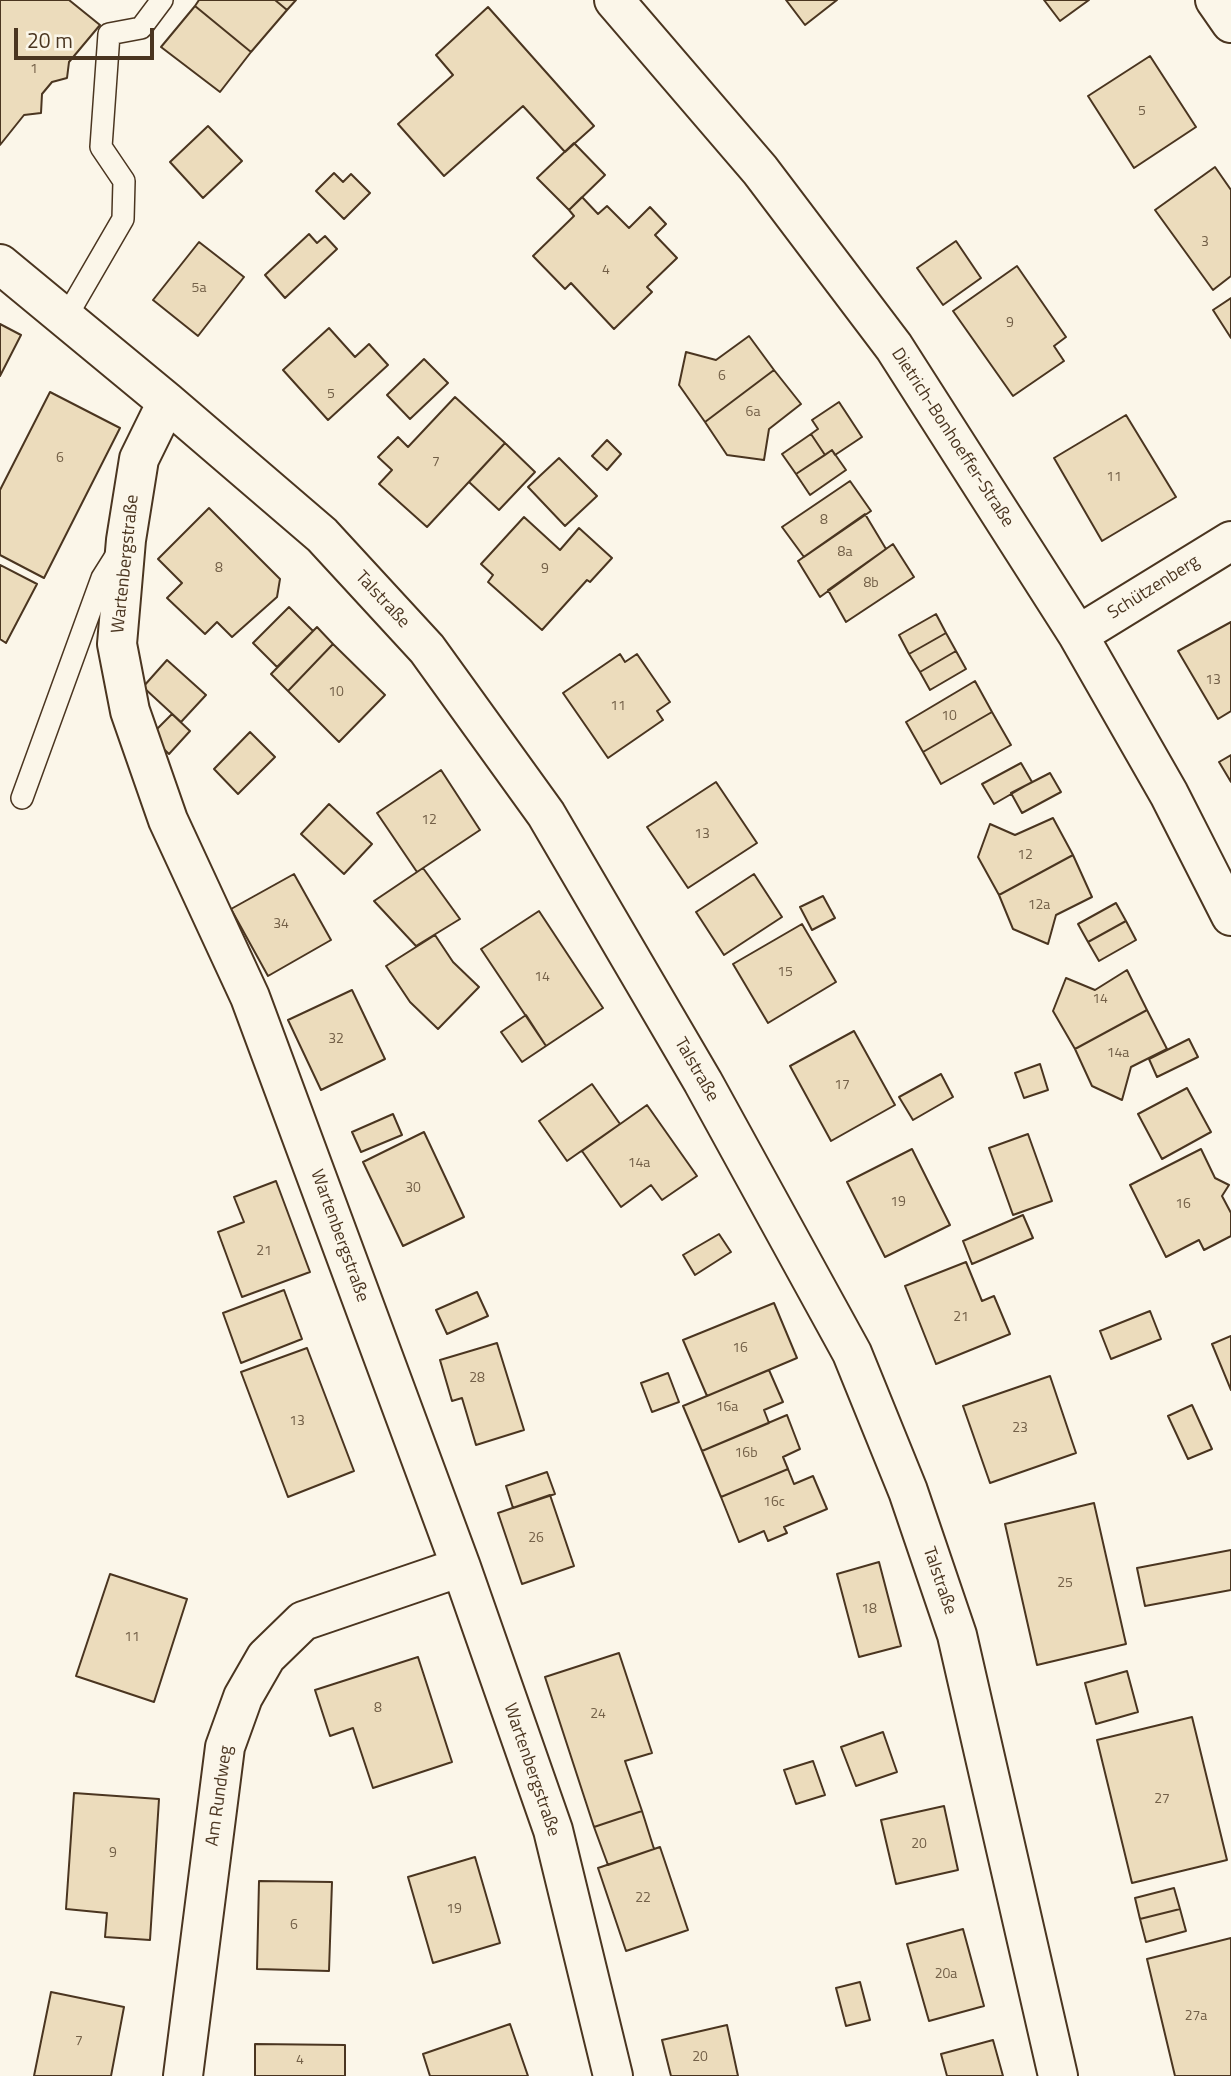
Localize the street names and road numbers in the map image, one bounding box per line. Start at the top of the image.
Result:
street label: Dietrich-Bonhoeffer-Straße [886,344,1018,532]
street label: Wartenbergstraße [108,494,144,634]
street label: Schützenberg [1104,551,1204,625]
street label: Talstraße [350,567,414,633]
street label: Talstraße [669,1034,723,1106]
street label: Wartenbergstraße [305,1167,373,1305]
street label: Talstraße [917,1544,961,1618]
street label: Wartenbergstraße [498,1701,564,1839]
street label: Am Rundweg [202,1744,238,1848]

